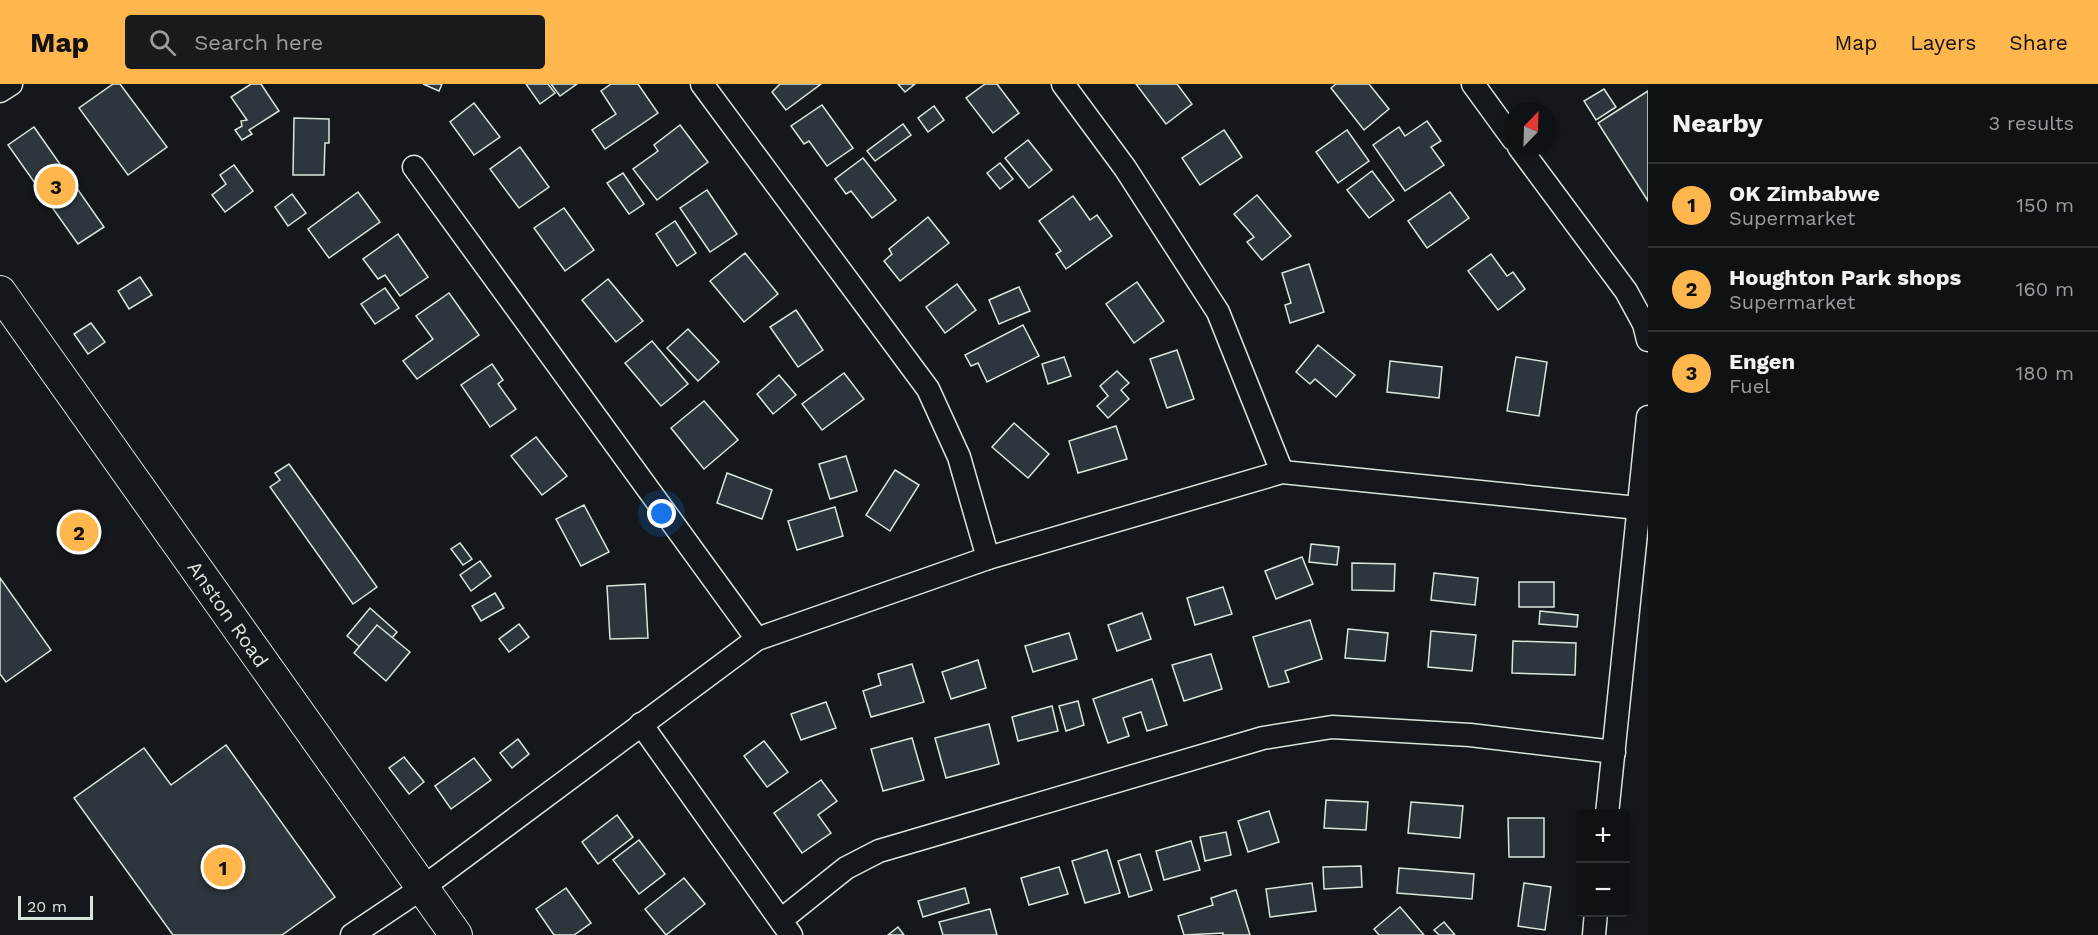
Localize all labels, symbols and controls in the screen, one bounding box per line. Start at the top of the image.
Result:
search box [125,15,545,69]
text: Map [30,26,89,59]
icon: search [146,26,179,59]
text: Search here [194,30,323,55]
text: Map [1834,30,1877,55]
text: Layers [1910,30,1976,55]
text: Share [2009,30,2068,55]
north arrow [1504,102,1558,156]
text: Nearby [1672,108,1763,138]
text: 3 results [1989,111,2074,135]
pin: 3 [36,164,76,208]
text: OK Zimbabwe [1729,181,1880,206]
text: 1 [1687,193,1696,217]
text: 150 m [2016,193,2074,217]
text: Supermarket [1729,206,1855,230]
text: Houghton Park shops [1729,265,1961,290]
text: 2 [1686,277,1697,301]
text: 160 m [2016,277,2074,301]
text: Supermarket [1729,290,1855,314]
text: Engen [1729,349,1795,374]
text: 3 [1686,361,1697,385]
text: 180 m [2016,361,2074,385]
text: Fuel [1729,374,1770,398]
your location [647,499,676,528]
pin: 2 [60,510,98,554]
street label: Anston Road [182,556,274,672]
map controls [1576,809,1630,917]
button: + [1576,809,1630,863]
pin: 1 [204,844,242,890]
button: − [1576,863,1630,917]
scale bar [18,893,93,920]
text: 20 m [27,897,67,916]

